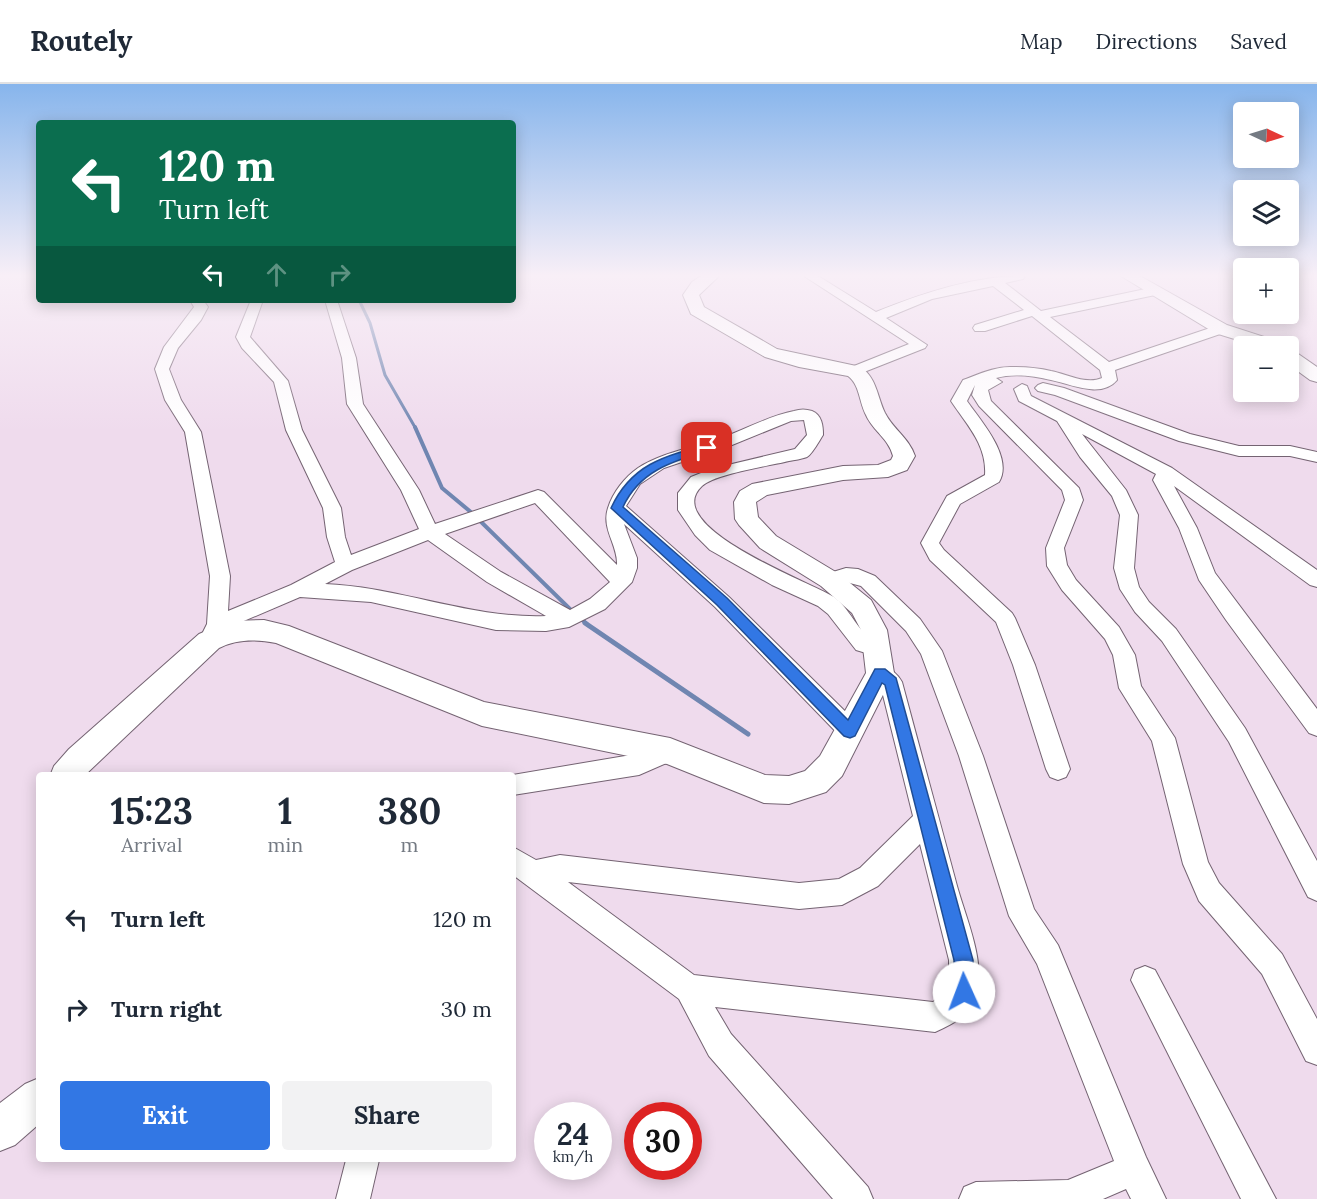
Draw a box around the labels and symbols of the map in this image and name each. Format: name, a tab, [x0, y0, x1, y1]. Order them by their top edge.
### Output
north arrow	[1233, 102, 1299, 168]
pin	[681, 422, 732, 473]
position arrow	[932, 960, 996, 1024]
speed limit sign: 30	[624, 1102, 702, 1180]

